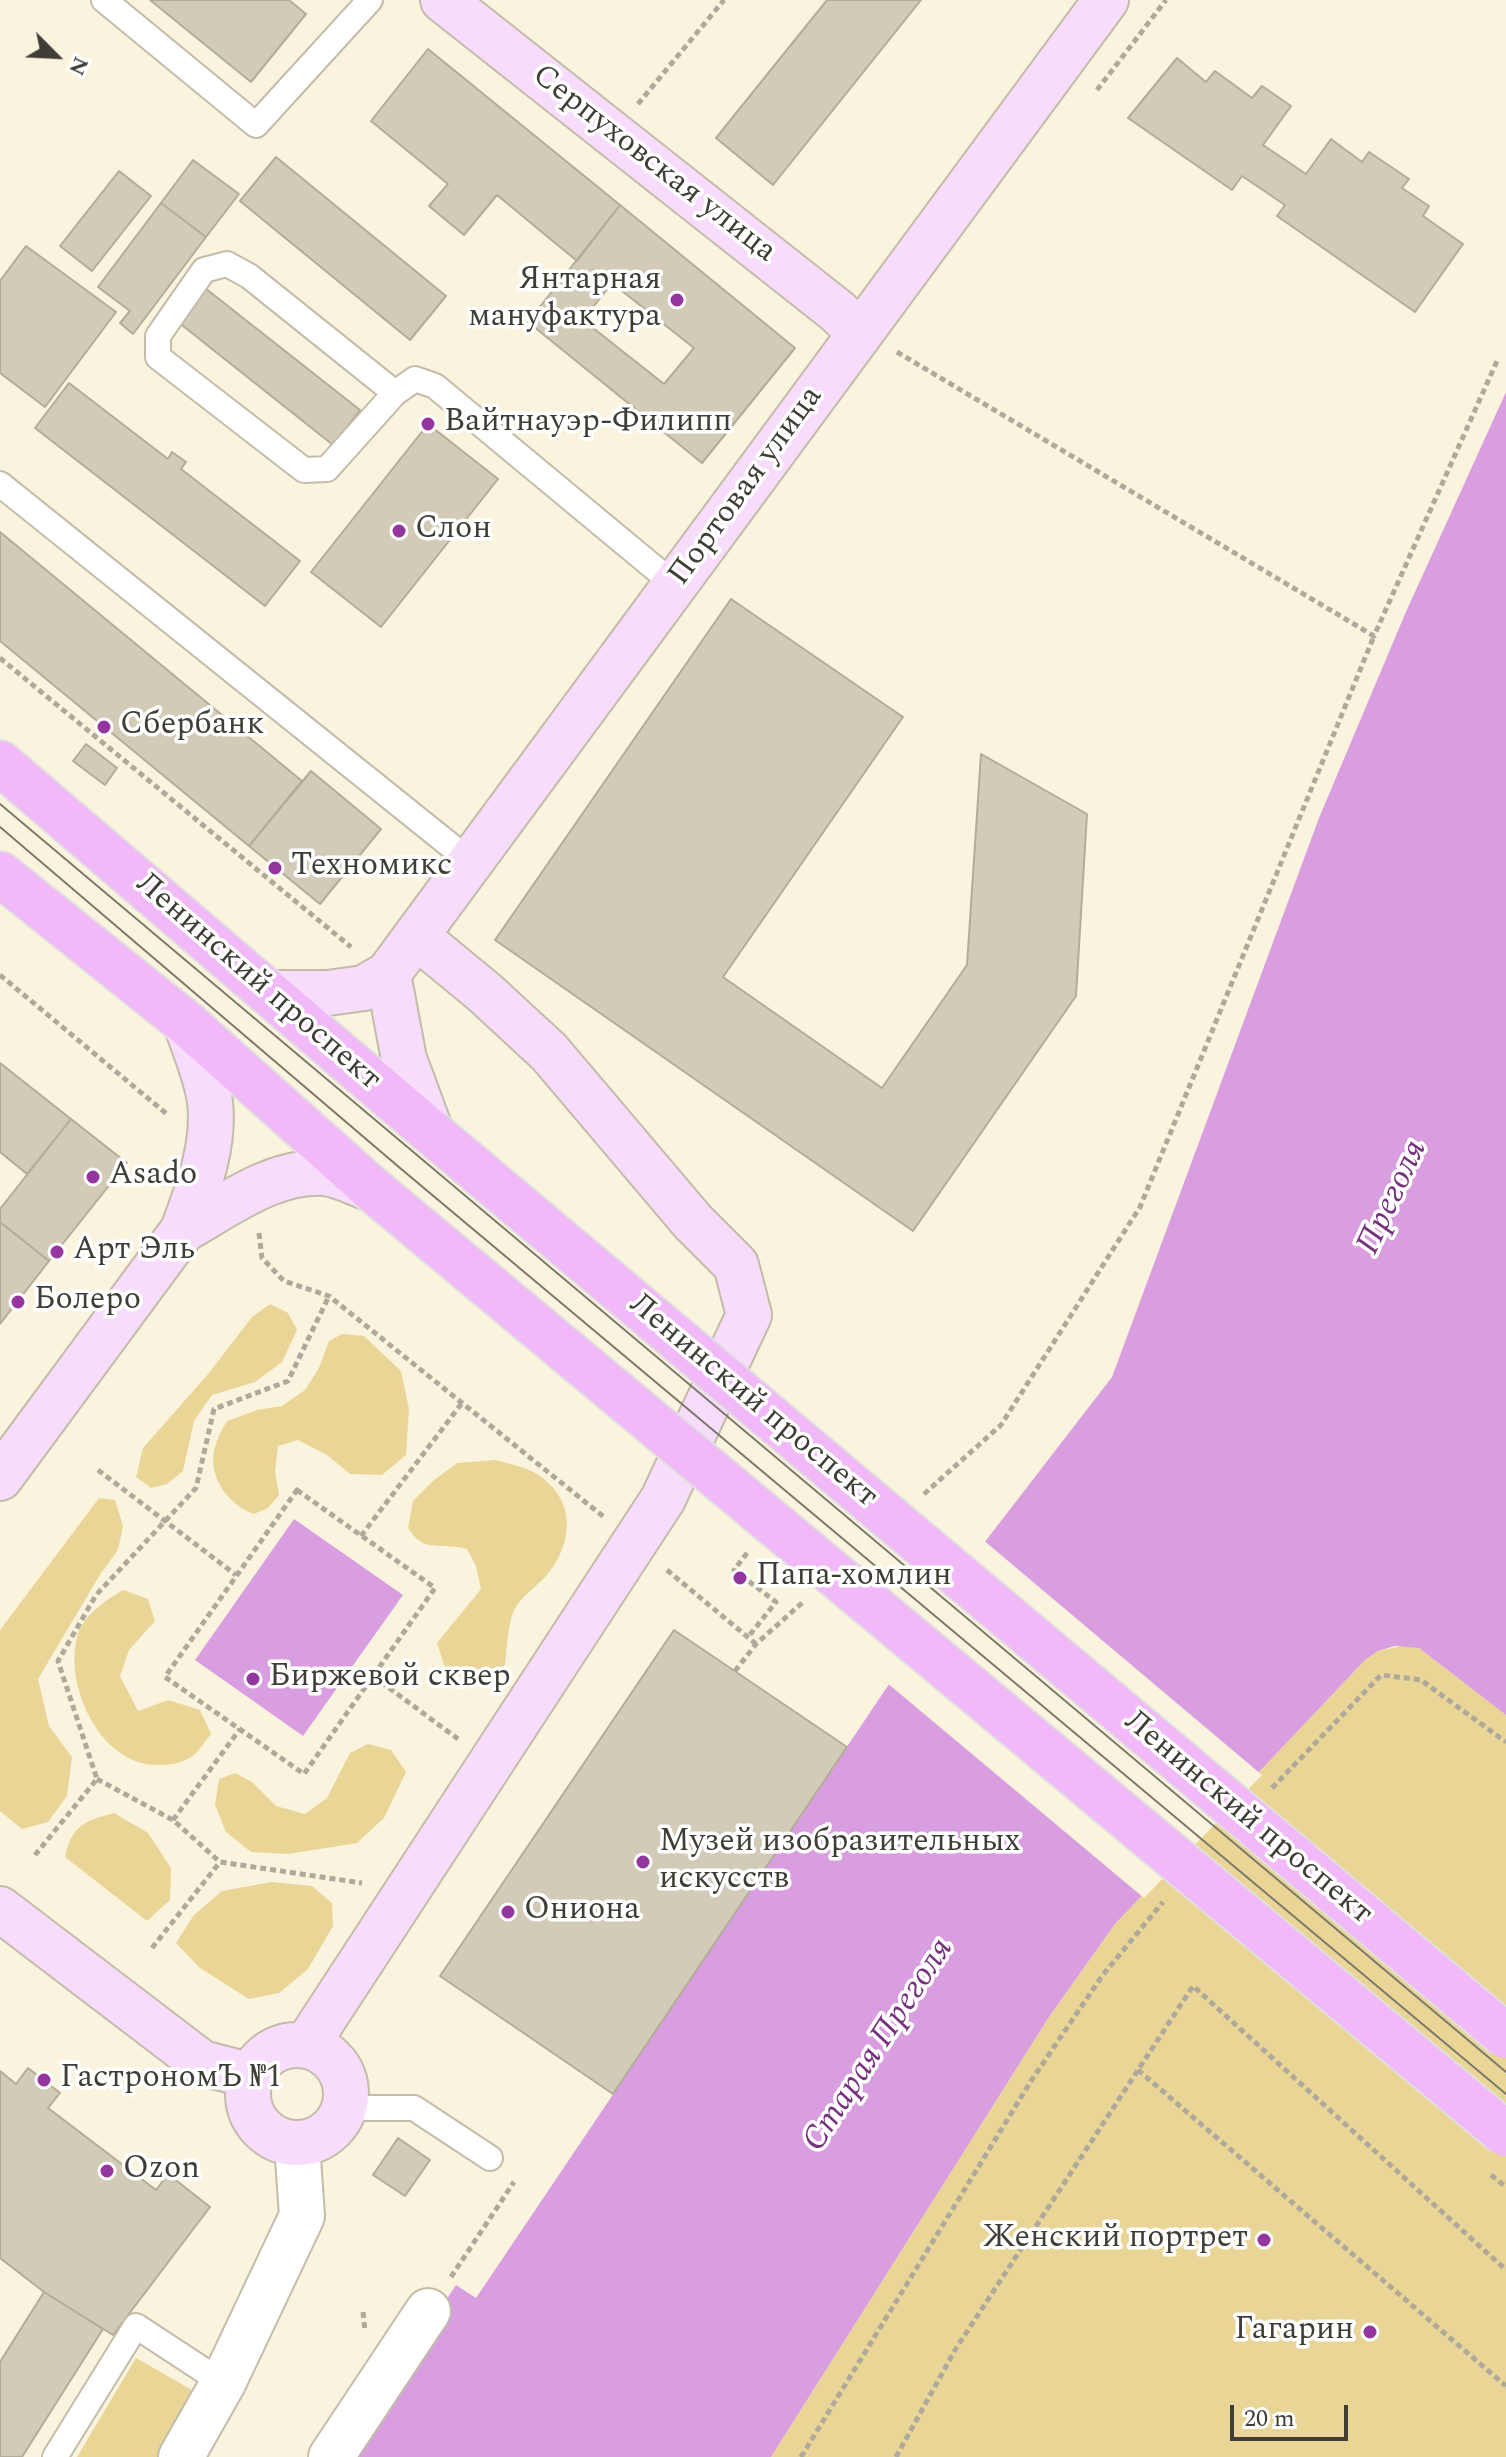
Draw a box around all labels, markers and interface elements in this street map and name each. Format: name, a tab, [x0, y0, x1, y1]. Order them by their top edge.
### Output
north arrow	[16, 16, 96, 96]
text: N	[60, 51, 97, 81]
street label: Серпуховская улица	[523, 58, 783, 272]
place label: Янтарная мануфактура	[468, 263, 661, 338]
marker: Янтарная мануфактура	[668, 291, 686, 309]
street label: Портовая улица	[662, 380, 832, 594]
place label: Вайтнауэр-Филипп	[444, 405, 732, 443]
marker: Вайтнауэр-Филипп	[419, 415, 437, 433]
place label: Слон	[415, 512, 491, 550]
marker: Слон	[390, 522, 408, 540]
place label: Сбербанк	[120, 708, 264, 746]
marker: Сбербанк	[95, 718, 113, 736]
place label: Техномикс	[291, 849, 452, 887]
marker: Техномикс	[266, 859, 284, 877]
street label: Ленинский проспект	[126, 866, 388, 1100]
water label: Преголя	[1350, 1135, 1438, 1261]
place label: Asado	[109, 1158, 197, 1196]
marker: Asado	[84, 1168, 102, 1186]
place label: Арт Эль	[73, 1233, 195, 1271]
marker: Арт Эль	[48, 1243, 66, 1261]
place label: Болеро	[34, 1283, 141, 1321]
street label: Ленинский проспект	[620, 1287, 884, 1517]
marker: Болеро	[9, 1293, 27, 1311]
place label: Папа-хомлин	[756, 1559, 952, 1597]
marker: Папа-хомлин	[731, 1569, 749, 1587]
place label: Биржевой сквер	[269, 1660, 511, 1698]
marker: Биржевой сквер	[244, 1670, 262, 1688]
street label: Ленинский проспект	[1115, 1704, 1379, 1934]
place label: Музей изобразительных искусств	[659, 1825, 1020, 1900]
marker: Музей изобразительных искусств	[634, 1853, 652, 1871]
place label: Ониона	[524, 1893, 640, 1931]
marker: Ониона	[499, 1903, 517, 1921]
water label: Старая Преголя	[796, 1932, 964, 2160]
place label: ГастрономЪ №1	[60, 2061, 282, 2099]
marker: ГастрономЪ №1	[35, 2071, 53, 2089]
place label: Ozon	[123, 2152, 200, 2190]
marker: Ozon	[98, 2162, 116, 2180]
place label: Женский портрет	[983, 2221, 1248, 2259]
marker: Женский портрет	[1255, 2231, 1273, 2249]
place label: Гагарин	[1234, 2313, 1354, 2351]
marker: Гагарин	[1361, 2323, 1379, 2341]
scale bar	[1234, 2389, 1352, 2439]
text: 20 m	[1244, 2401, 1295, 2437]

